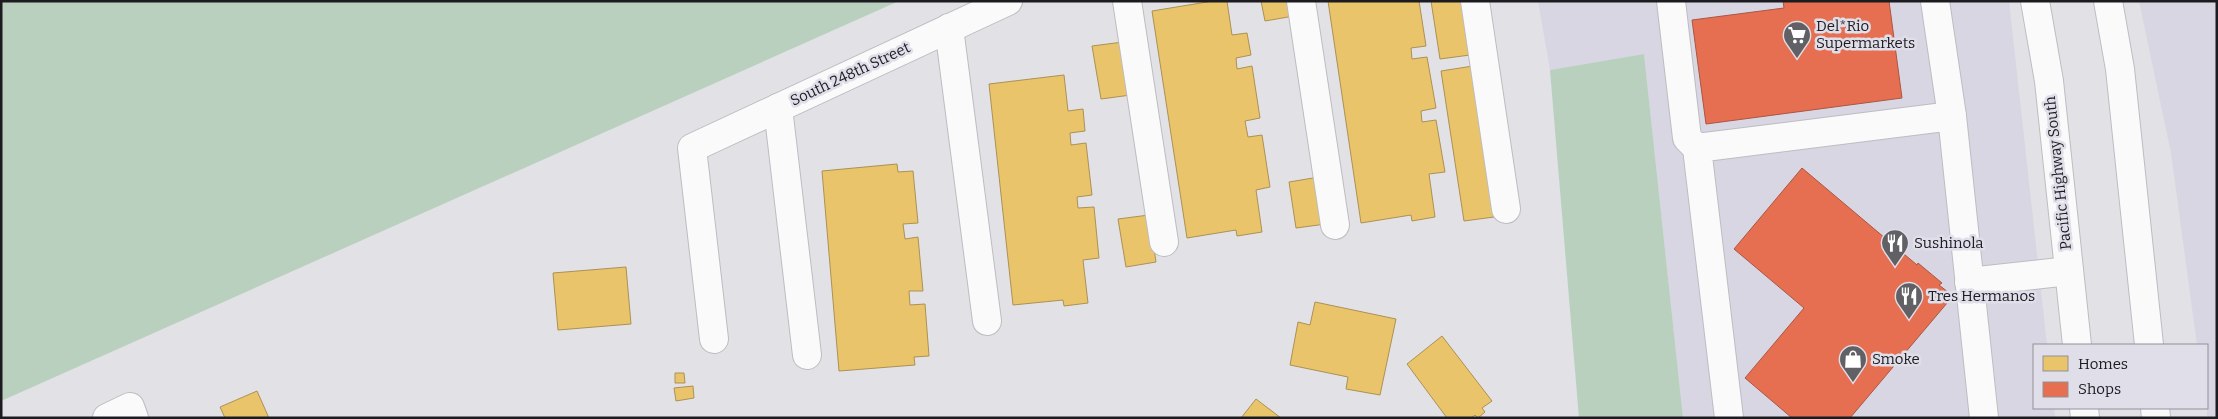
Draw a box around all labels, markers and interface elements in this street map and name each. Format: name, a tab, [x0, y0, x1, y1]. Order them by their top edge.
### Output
place label: Del*Rio Supermarkets	[1816, 17, 1915, 52]
supermarket icon: Del*Rio Supermarkets	[1782, 20, 1812, 59]
street label: South 248th Street	[787, 38, 913, 110]
street label: Pacific Highway South	[2041, 95, 2075, 251]
restaurant icon: Sushinola	[1880, 228, 1910, 267]
place label: Sushinola	[1914, 234, 1983, 252]
restaurant icon: Tres Hermanos	[1894, 281, 1924, 320]
place label: Tres Hermanos	[1928, 287, 2035, 305]
shop icon: Smoke	[1838, 344, 1868, 383]
legend	[2033, 344, 2208, 409]
place label: Smoke	[1872, 350, 1920, 368]
text: Homes	[2078, 355, 2128, 373]
text: Shops	[2078, 380, 2121, 398]

